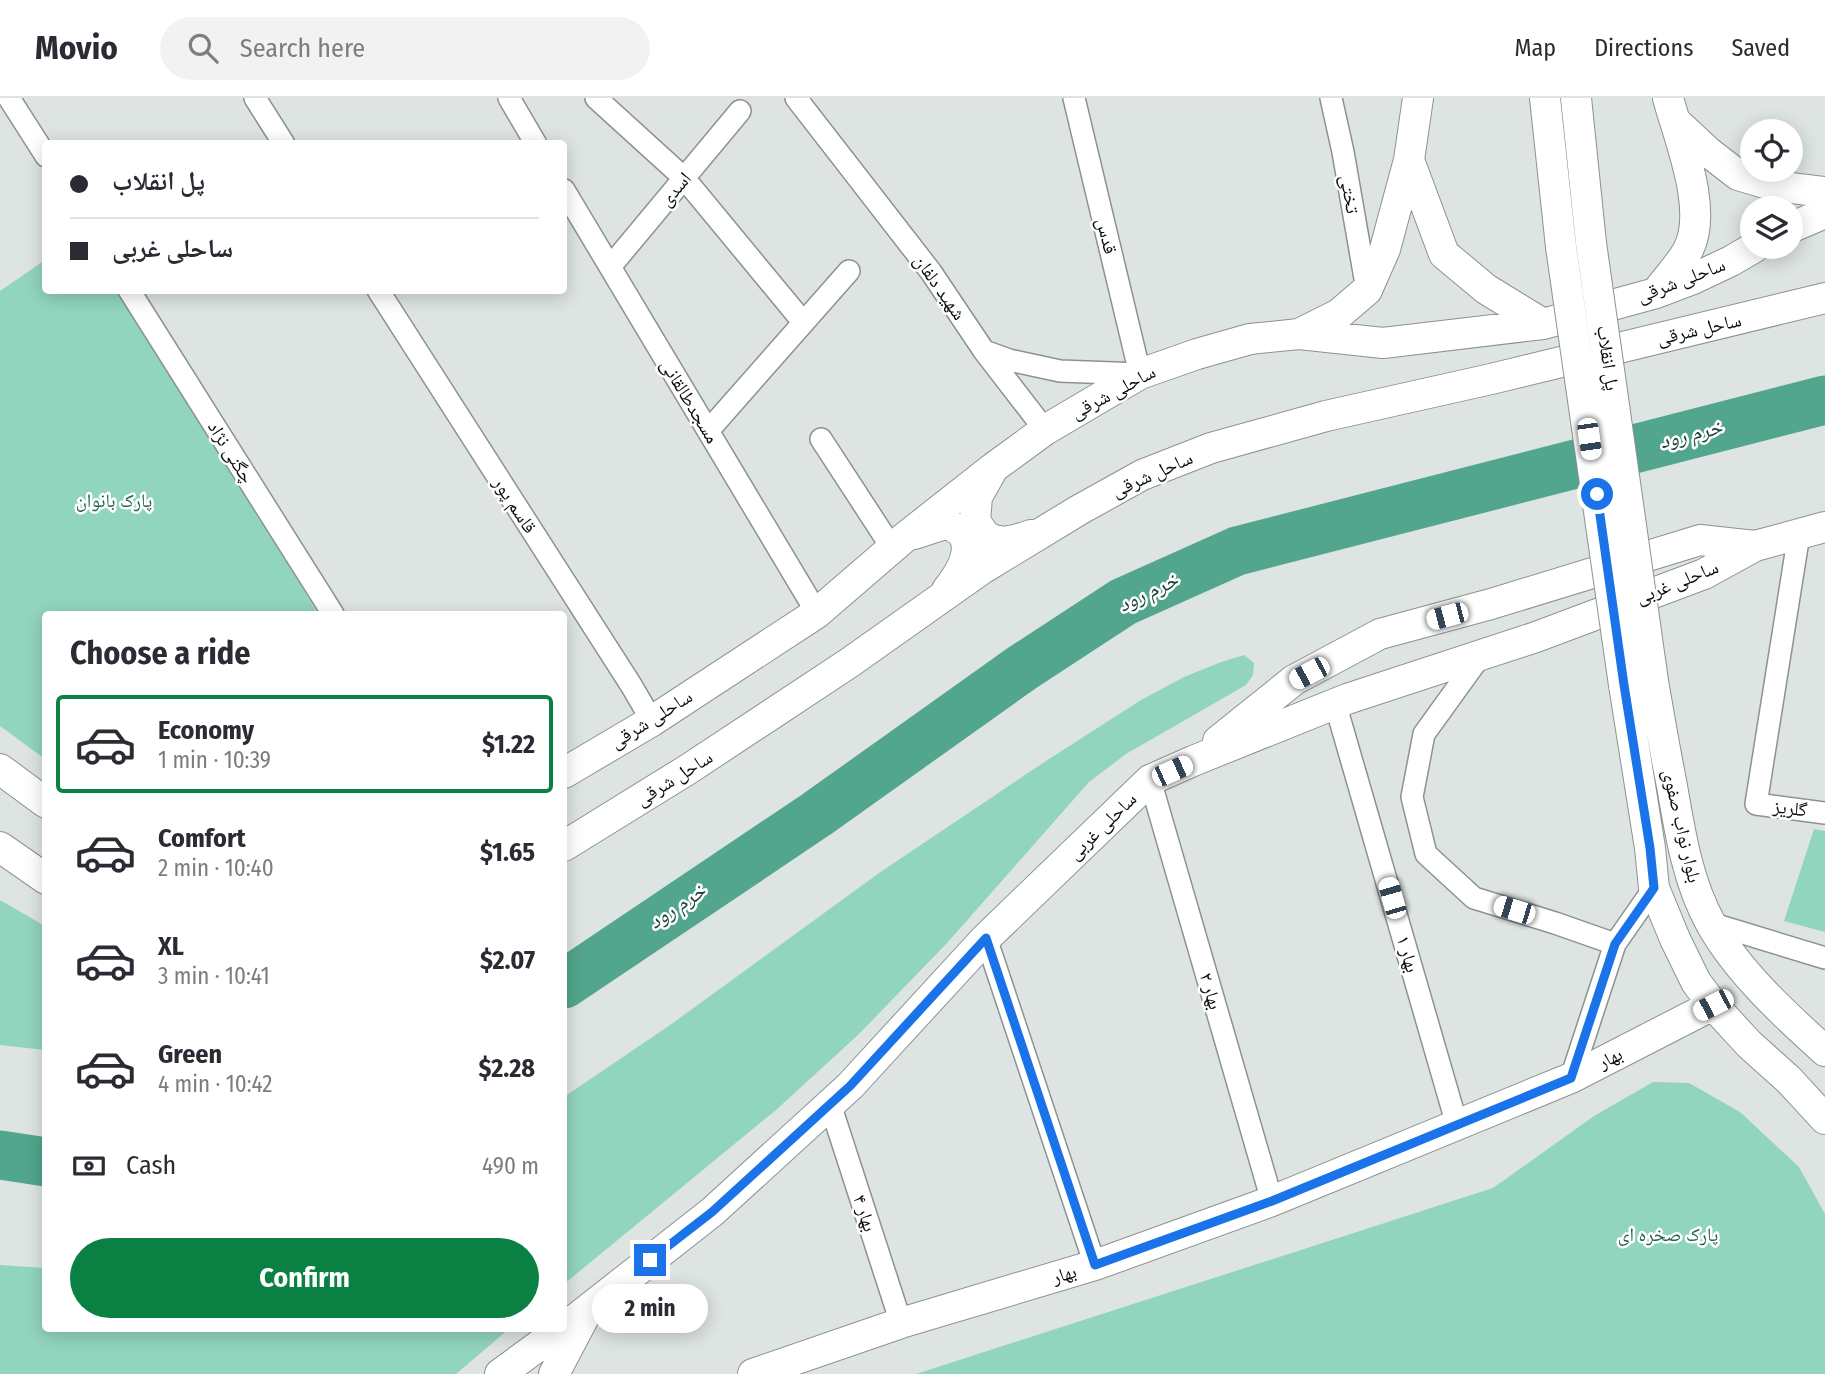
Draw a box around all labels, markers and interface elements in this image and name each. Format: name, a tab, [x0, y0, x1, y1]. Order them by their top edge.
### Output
search box	[160, 17, 650, 80]
text: Movio	[35, 28, 118, 68]
icon: search	[184, 29, 222, 67]
text: Search here	[240, 33, 365, 64]
text: Map	[1515, 34, 1556, 62]
text: Directions	[1594, 34, 1693, 62]
text: Saved	[1731, 34, 1790, 62]
map controls	[1740, 119, 1803, 259]
button: locate	[1740, 119, 1803, 182]
text: پل انقلاب	[112, 166, 205, 197]
street label: اسدی	[654, 167, 696, 211]
street label: تختی	[1335, 173, 1365, 216]
button: layers	[1740, 196, 1803, 259]
street label: قدس	[1092, 216, 1122, 256]
text: ساحلی غربی	[112, 233, 233, 264]
street label: شهید دلفان	[909, 250, 971, 324]
street label: ساحلی شرقی	[1634, 253, 1728, 307]
street label: ساحل شرقی	[1654, 308, 1744, 350]
street label: پل انقلاب	[1592, 324, 1624, 392]
street label: مسجدطالقانی	[656, 354, 724, 448]
street label: ساحلی شرقی	[1067, 360, 1159, 424]
water label: خرم رود	[1657, 414, 1726, 455]
street label: چگنی نژاد	[203, 417, 259, 487]
car	[1576, 417, 1603, 461]
street label: ساحل شرقی	[1108, 446, 1196, 502]
street label: قاسم پور	[487, 472, 542, 538]
route start	[1581, 478, 1613, 510]
park label: پارک بانوان	[76, 489, 152, 512]
street label: ساحلی غربی	[1632, 555, 1722, 609]
water label: خرم رود	[1114, 566, 1183, 619]
car	[1424, 600, 1471, 632]
text: Choose a ride	[70, 634, 251, 672]
car	[1286, 654, 1333, 692]
street label: ساحلی شرقی	[606, 685, 696, 753]
icon: car	[74, 713, 137, 776]
text: Economy	[158, 715, 254, 746]
text: $1.22	[482, 729, 535, 760]
street label: ساحل شرقی	[631, 745, 717, 811]
text: 1 min · 10:39	[158, 746, 271, 774]
car	[1149, 753, 1196, 789]
street label: بلوار نواب صفوی	[1658, 767, 1706, 885]
street label: ساحلی غربی	[1063, 787, 1141, 865]
street label: گلریز	[1771, 794, 1809, 822]
icon: car	[74, 821, 137, 884]
text: Comfort	[158, 823, 246, 854]
text: $1.65	[480, 837, 535, 868]
text: 2 min · 10:40	[158, 854, 274, 882]
car	[1377, 875, 1408, 921]
water label: خرم رود	[643, 877, 712, 935]
car	[1491, 894, 1538, 926]
icon: car	[74, 929, 137, 992]
text: XL	[158, 931, 184, 962]
street label: بهار ۱	[1392, 933, 1424, 975]
text: $2.07	[480, 945, 535, 976]
text: 3 min · 10:41	[158, 962, 270, 990]
street label: بهار ۲	[1195, 970, 1227, 1012]
car	[1690, 986, 1737, 1024]
icon: car	[74, 1037, 137, 1100]
text: Green	[158, 1039, 222, 1070]
street label: بهار	[1593, 1042, 1626, 1074]
text: $2.28	[479, 1053, 535, 1084]
text: 4 min · 10:42	[158, 1070, 273, 1098]
icon: cash	[70, 1147, 108, 1185]
text: Cash	[126, 1150, 176, 1181]
text: 490 m	[482, 1152, 539, 1180]
street label: بهار ۴	[848, 1192, 882, 1234]
park label: پارک صخره ای	[1618, 1223, 1718, 1246]
button: Confirm	[70, 1238, 539, 1318]
route end	[634, 1244, 666, 1276]
street label: بهار	[1048, 1259, 1079, 1289]
callout: 2 min	[592, 1284, 708, 1334]
text: 2 min	[625, 1294, 676, 1322]

